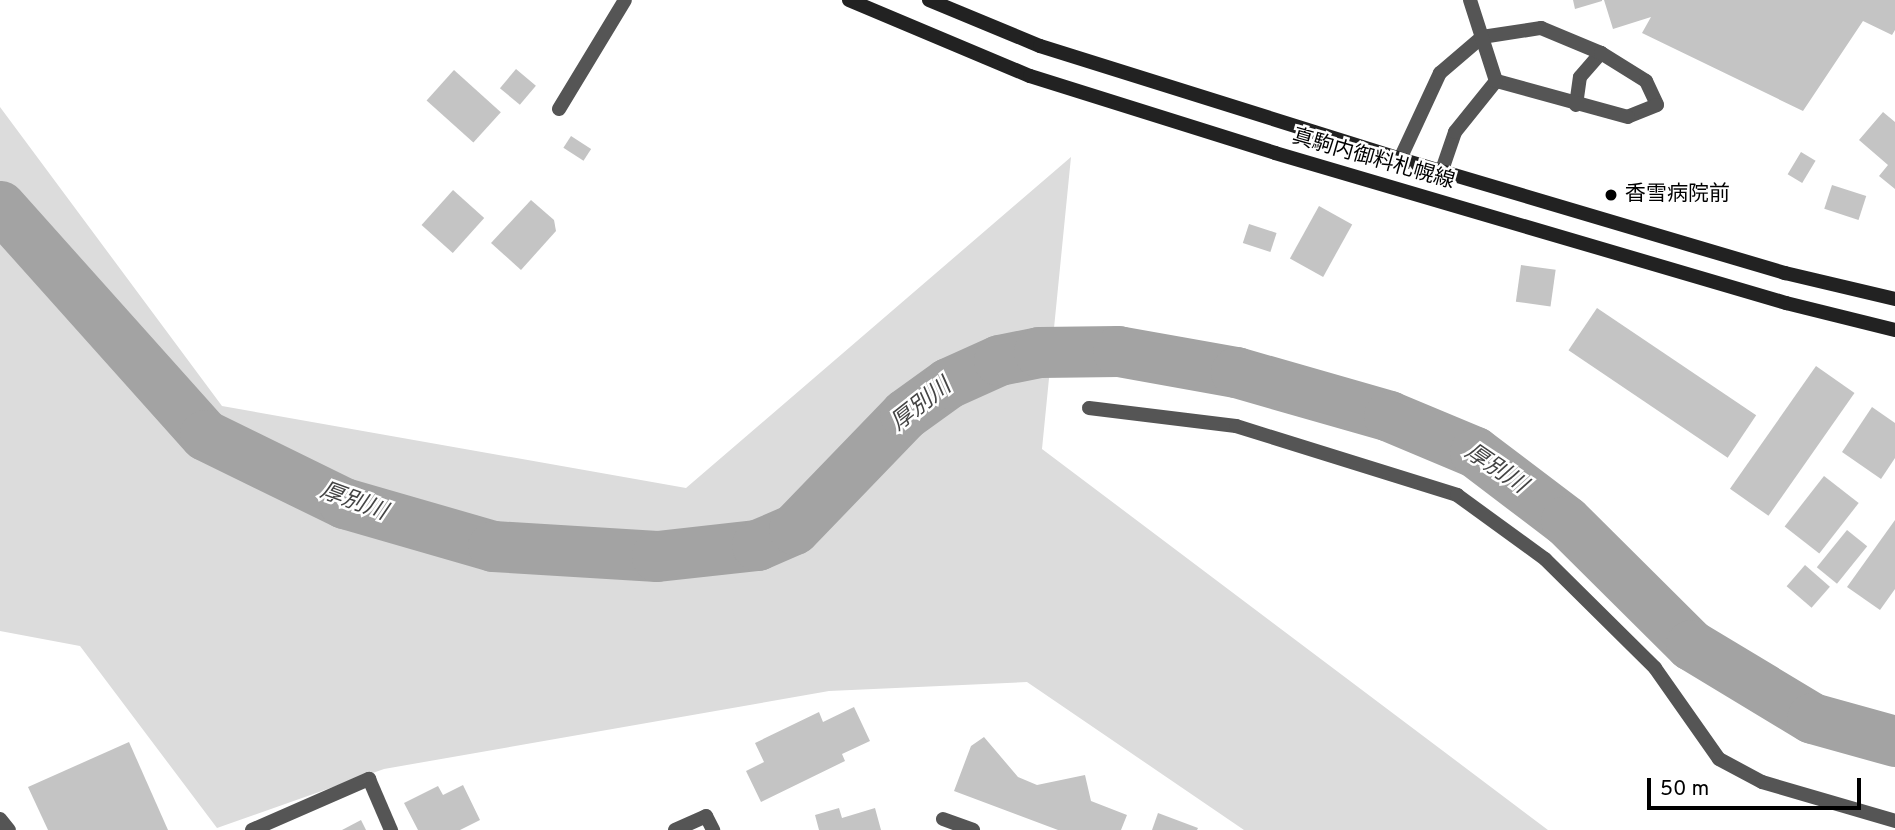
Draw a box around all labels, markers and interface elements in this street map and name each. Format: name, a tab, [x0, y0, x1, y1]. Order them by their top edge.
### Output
street label: 真駒内御料札幌線	[1289, 125, 1457, 195]
place label: 香雪病院前	[1625, 182, 1730, 208]
marker: 香雪病院前	[1603, 187, 1619, 203]
water label: 厚別川	[886, 374, 958, 438]
water label: 厚別川	[1459, 439, 1531, 501]
water label: 厚別川	[316, 478, 390, 528]
scale bar	[1650, 764, 1864, 808]
text: 50 m	[1660, 776, 1709, 803]

